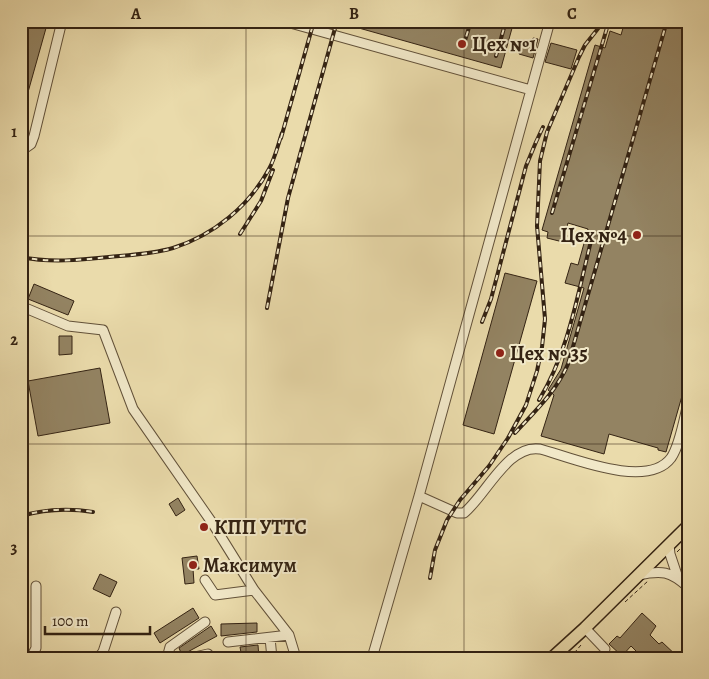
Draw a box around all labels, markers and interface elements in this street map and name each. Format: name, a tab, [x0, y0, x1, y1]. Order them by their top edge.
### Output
text: A	[130, 3, 142, 25]
text: B	[349, 3, 359, 25]
text: C	[567, 3, 577, 25]
place label: Цех №1	[472, 31, 536, 58]
marker: Цех №1	[456, 38, 468, 50]
text: 1	[11, 121, 17, 143]
place label: Цех №4	[560, 222, 628, 249]
marker: Цех №4	[631, 229, 643, 241]
text: 2	[10, 329, 18, 351]
place label: Цех № 35	[510, 340, 588, 367]
marker: Цех № 35	[494, 347, 506, 359]
place label: КПП УТТС	[214, 514, 307, 541]
marker: КПП УТТС	[198, 521, 210, 533]
text: 3	[11, 537, 18, 559]
place label: Максимум	[203, 552, 297, 579]
marker: Максимум	[187, 559, 199, 571]
scale bar	[45, 604, 150, 636]
text: 100 m	[52, 611, 89, 631]

